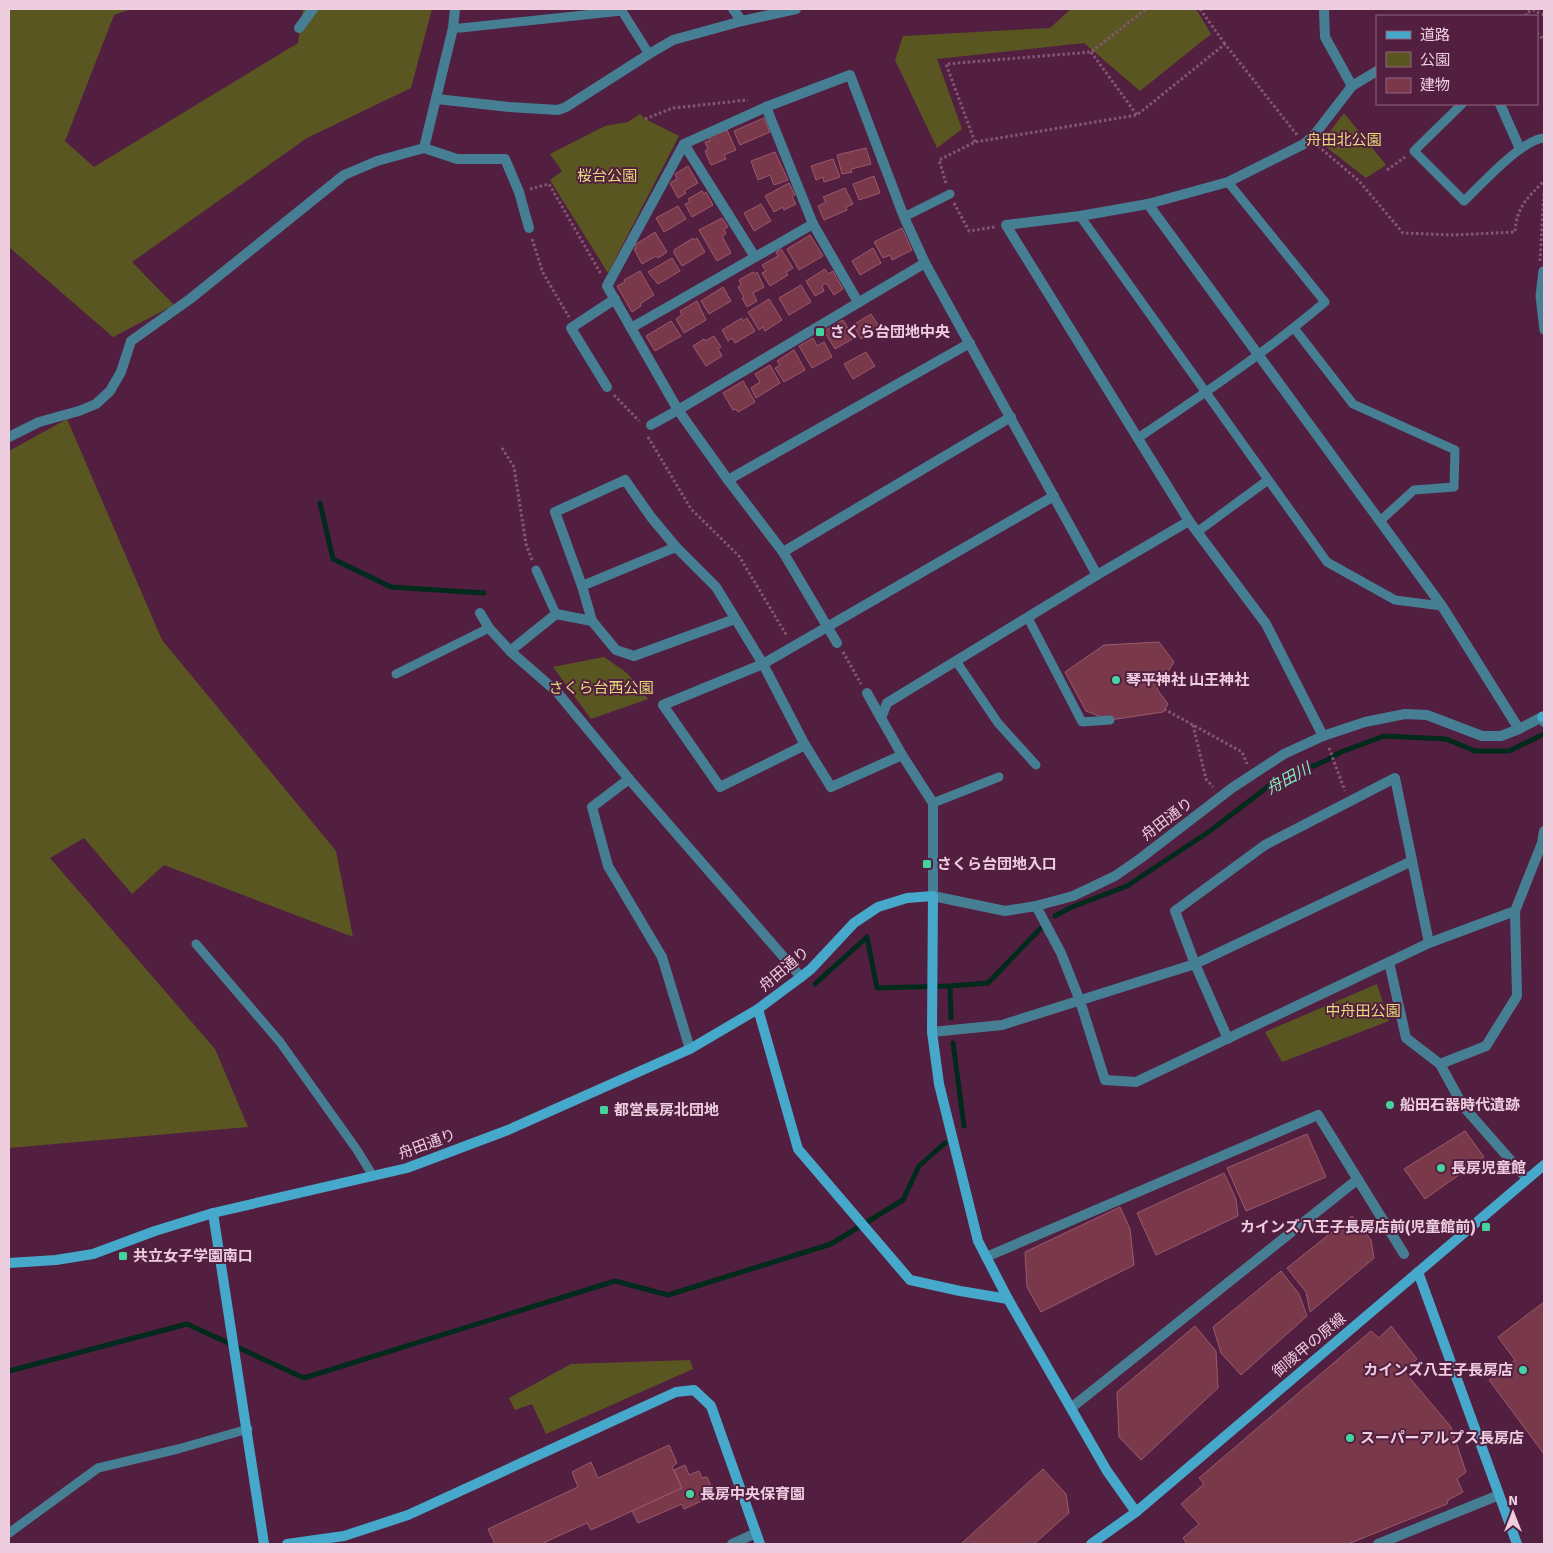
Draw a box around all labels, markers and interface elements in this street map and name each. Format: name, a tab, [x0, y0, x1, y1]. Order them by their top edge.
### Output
legend	[1376, 15, 1538, 105]
text: 道路	[1420, 26, 1450, 44]
text: 公園	[1420, 51, 1450, 69]
text: 建物	[1420, 76, 1450, 94]
park label: 舟田北公園	[1306, 131, 1382, 149]
park label: 桜台公園	[577, 167, 637, 185]
place label: さくら台団地中央	[830, 323, 950, 341]
marker: さくら台団地中央	[814, 326, 826, 338]
place label: 琴平神社 山王神社	[1126, 671, 1249, 689]
marker: 琴平神社 山王神社	[1110, 674, 1122, 686]
park label: さくら台西公園	[548, 679, 654, 697]
water label: 舟田川	[1263, 758, 1316, 799]
street label: 舟田通り	[1138, 794, 1196, 844]
place label: さくら台団地入口	[937, 855, 1057, 873]
marker: さくら台団地入口	[921, 858, 933, 870]
street label: 舟田通り	[755, 943, 813, 995]
park label: 中舟田公園	[1325, 1002, 1401, 1020]
place label: 船田石器時代遺跡	[1400, 1096, 1520, 1114]
marker: 船田石器時代遺跡	[1384, 1099, 1396, 1111]
place label: 都営長房北団地	[614, 1101, 719, 1119]
marker: 都営長房北団地	[598, 1104, 610, 1116]
street label: 舟田通り	[396, 1125, 458, 1163]
place label: 長房児童館	[1451, 1159, 1526, 1177]
marker: 長房児童館	[1435, 1162, 1447, 1174]
place label: カインズ八王子長房店前(児童館前)	[1240, 1218, 1476, 1236]
marker: カインズ八王子長房店前(児童館前)	[1480, 1221, 1492, 1233]
place label: 共立女子学園南口	[133, 1247, 253, 1265]
marker: 共立女子学園南口	[117, 1250, 129, 1262]
street label: 御陵甲の原線	[1269, 1309, 1349, 1381]
place label: カインズ八王子長房店	[1363, 1361, 1513, 1379]
marker: カインズ八王子長房店	[1517, 1364, 1529, 1376]
place label: スーパーアルプス長房店	[1360, 1429, 1524, 1447]
marker: スーパーアルプス長房店	[1344, 1432, 1356, 1444]
place label: 長房中央保育園	[700, 1485, 805, 1503]
marker: 長房中央保育園	[684, 1488, 696, 1500]
north arrow	[1488, 1488, 1538, 1538]
text: N	[1508, 1492, 1518, 1509]

